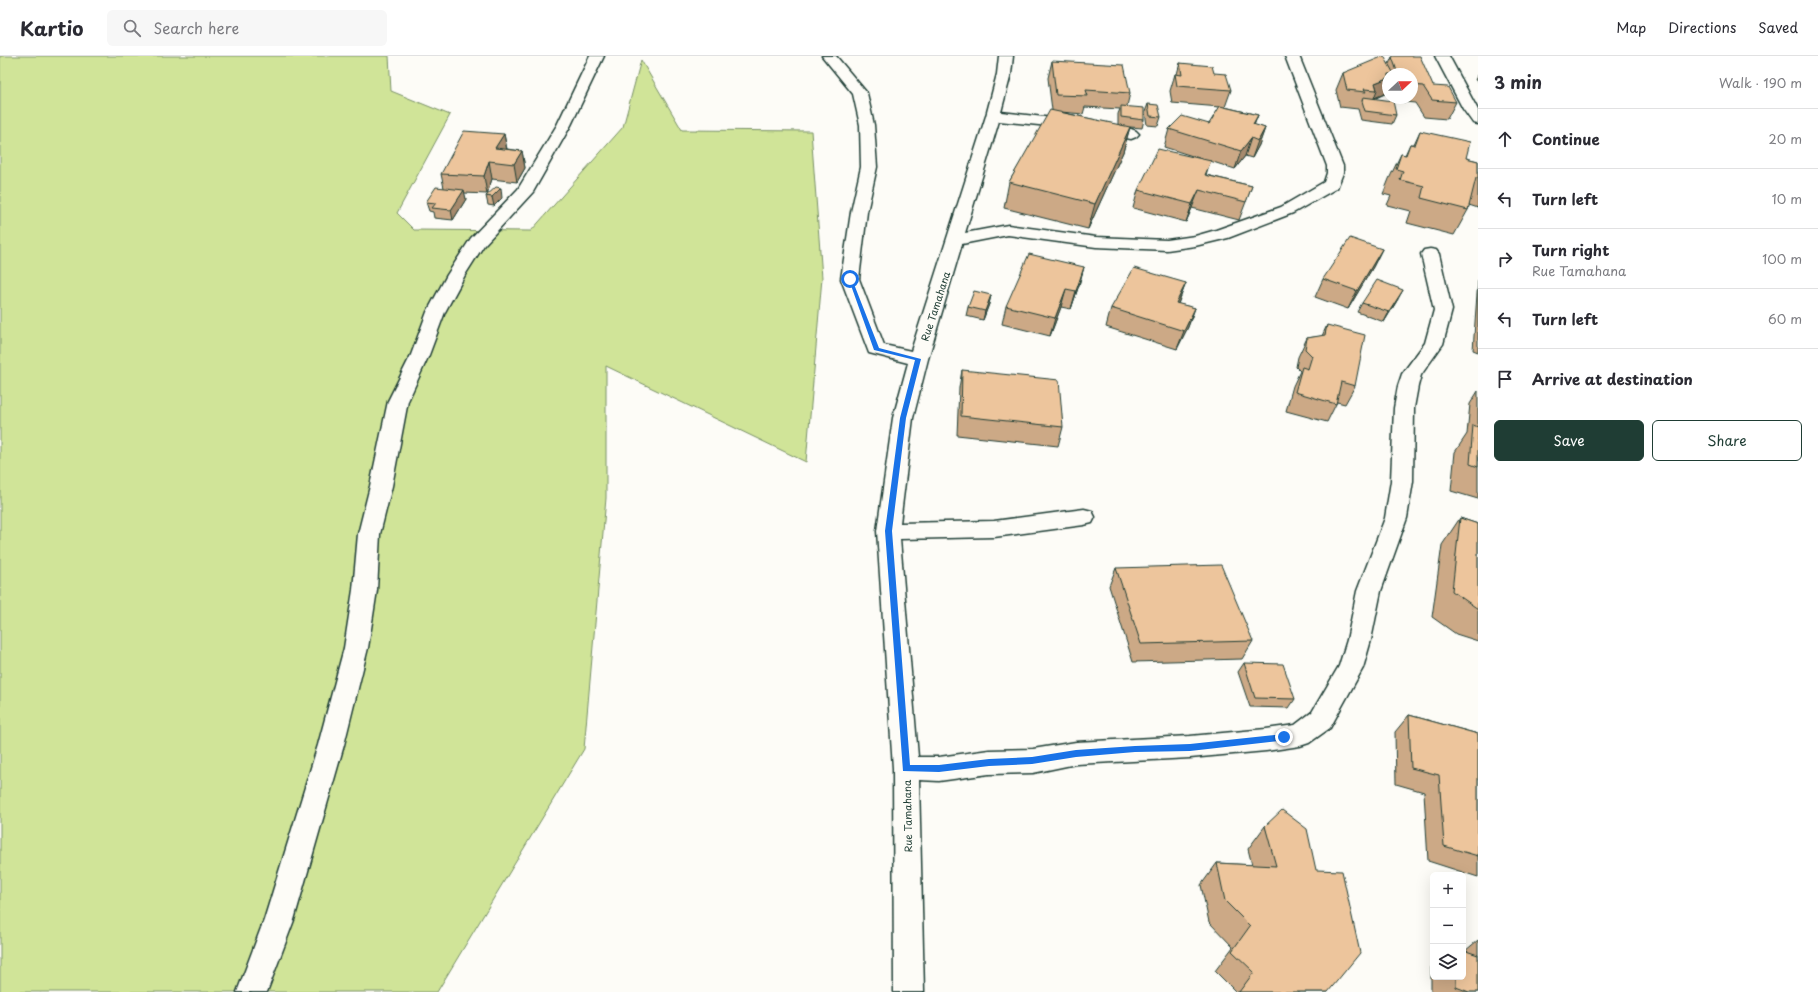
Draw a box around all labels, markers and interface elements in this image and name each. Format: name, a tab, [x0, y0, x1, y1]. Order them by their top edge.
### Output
search box	[107, 10, 387, 46]
text: Kartio	[20, 14, 83, 42]
text: Search here	[153, 16, 239, 39]
icon: search	[121, 17, 143, 39]
text: Map	[1616, 17, 1646, 38]
text: Directions	[1668, 17, 1736, 38]
text: Saved	[1758, 17, 1798, 38]
north arrow	[1382, 68, 1418, 104]
text: 3 min	[1494, 69, 1542, 95]
text: Walk · 190 m	[1719, 73, 1802, 92]
text: Continue	[1532, 127, 1600, 150]
icon: ahead	[1494, 128, 1516, 150]
text: 20 m	[1768, 129, 1802, 148]
text: Turn left	[1532, 187, 1598, 210]
icon: left	[1494, 188, 1516, 210]
text: 10 m	[1772, 189, 1802, 208]
text: Turn right	[1532, 238, 1609, 261]
icon: right	[1494, 248, 1516, 270]
text: 100 m	[1762, 249, 1802, 268]
text: Rue Tamahana	[1532, 261, 1626, 280]
street label: Rue Tamahana	[917, 269, 954, 343]
route start	[841, 270, 859, 288]
text: Turn left	[1532, 307, 1598, 330]
icon: left	[1494, 308, 1516, 330]
text: 60 m	[1768, 309, 1802, 328]
text: Arrive at destination	[1532, 367, 1693, 390]
icon: arrive	[1494, 368, 1516, 390]
button: Save	[1494, 420, 1644, 461]
button: Share	[1652, 420, 1802, 461]
route end	[1275, 728, 1293, 746]
street label: Rue Tamahana	[899, 779, 915, 852]
map controls	[1430, 872, 1466, 980]
button: +	[1430, 872, 1466, 908]
button: −	[1430, 908, 1466, 944]
button: layers	[1430, 944, 1466, 980]

